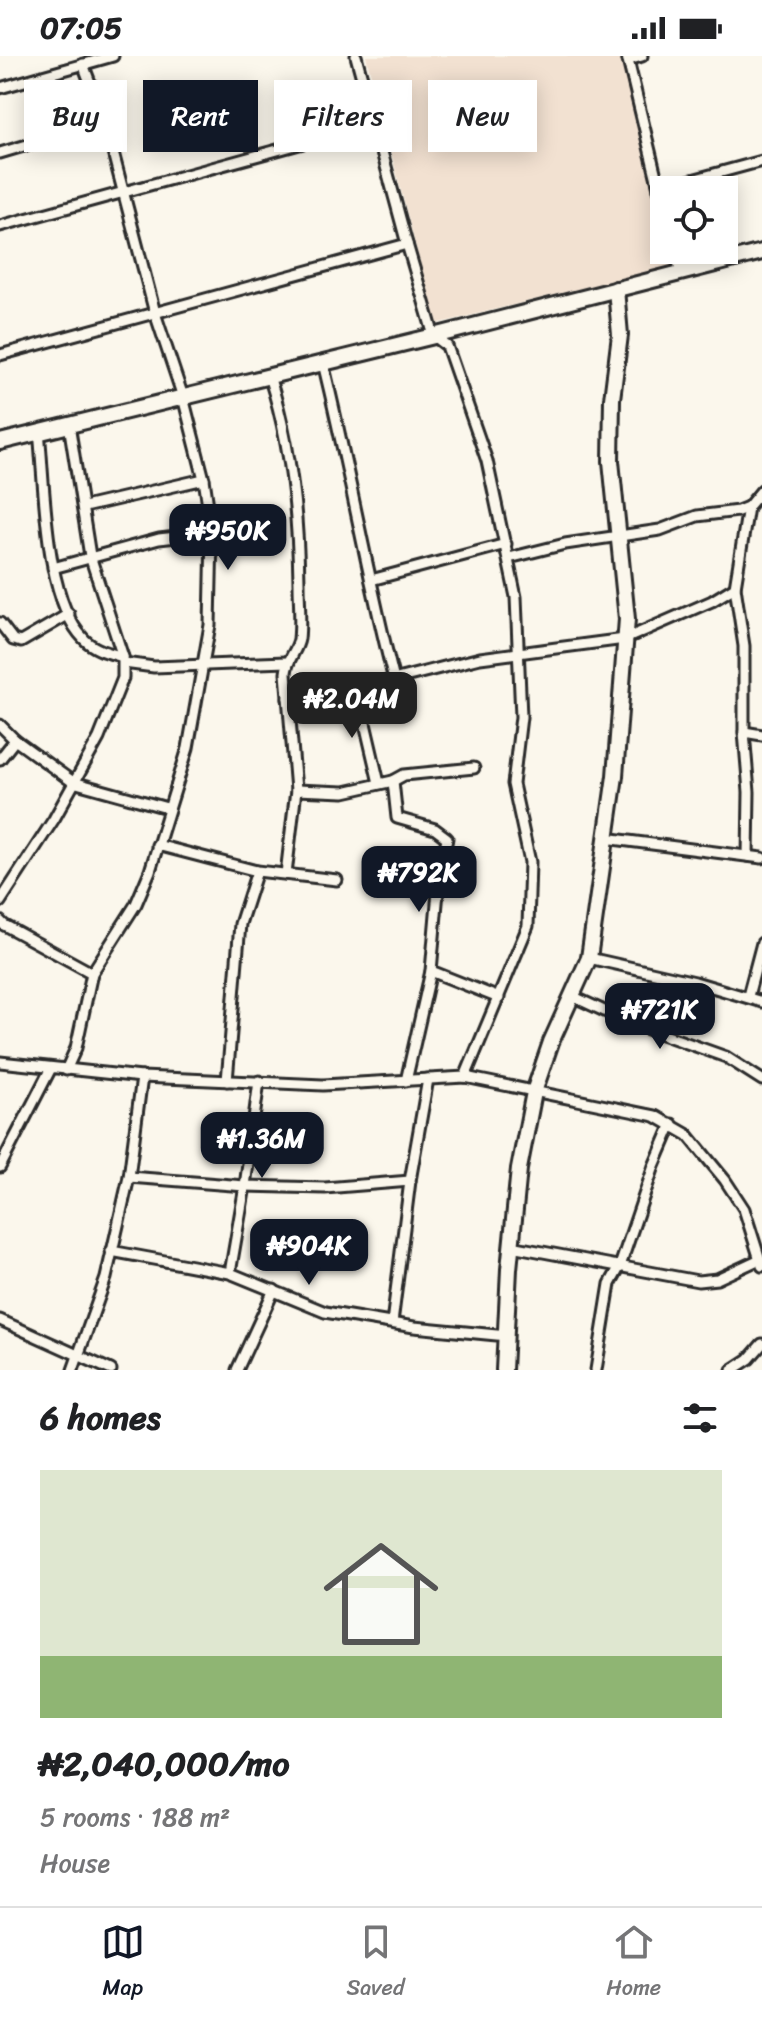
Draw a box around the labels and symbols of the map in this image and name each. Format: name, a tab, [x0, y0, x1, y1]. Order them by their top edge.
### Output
pin: ₦950K	[172, 504, 284, 572]
pin: ₦2.04M	[287, 672, 417, 740]
pin: ₦792K	[363, 846, 475, 914]
pin: ₦721K	[604, 983, 716, 1051]
pin: ₦1.36M	[197, 1112, 327, 1180]
pin: ₦904K	[253, 1219, 365, 1287]

